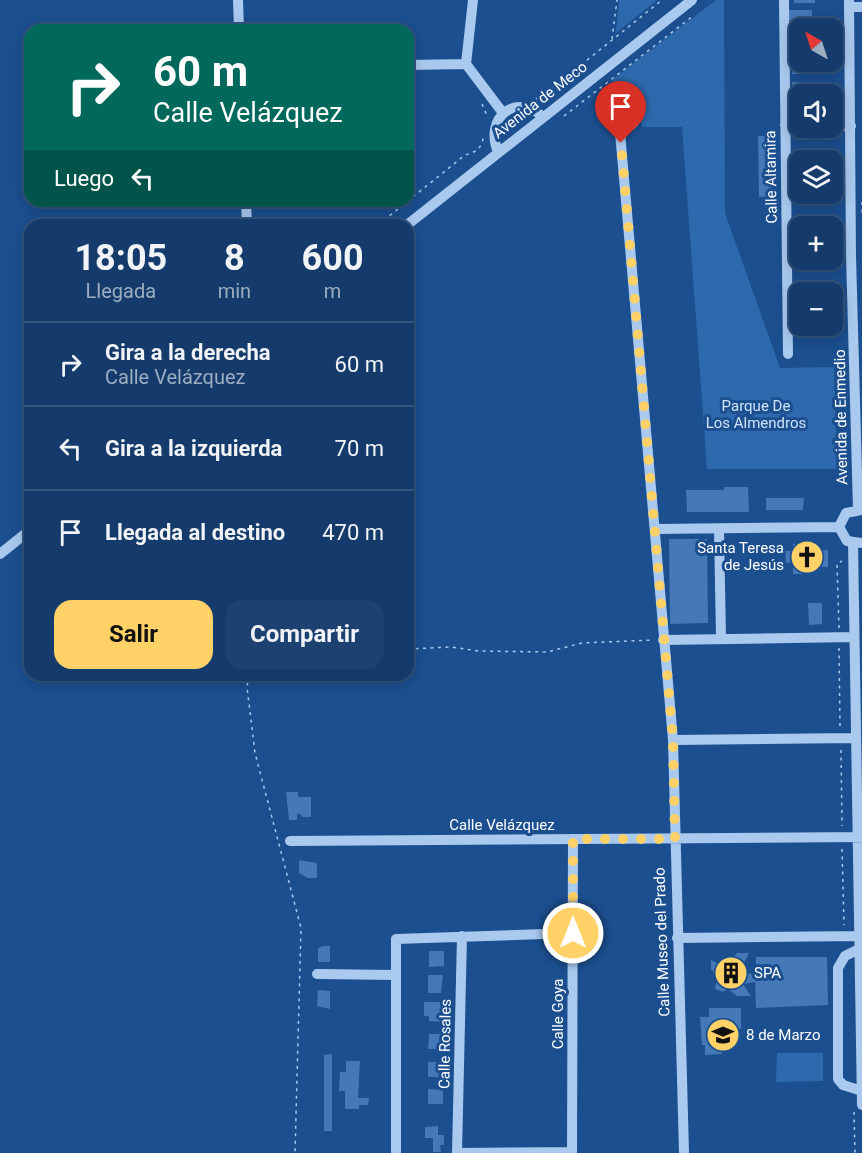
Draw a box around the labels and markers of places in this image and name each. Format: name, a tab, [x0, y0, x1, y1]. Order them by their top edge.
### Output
pin	[595, 81, 646, 143]
place label: Santa Teresa de Jesús	[697, 539, 784, 574]
church icon: Santa Teresa de Jesús	[789, 539, 825, 575]
building icon: SPA	[713, 955, 749, 991]
place label: SPA	[754, 964, 781, 982]
school or university icon: 8 de Marzo	[705, 1017, 741, 1053]
place label: 8 de Marzo	[746, 1026, 821, 1044]

